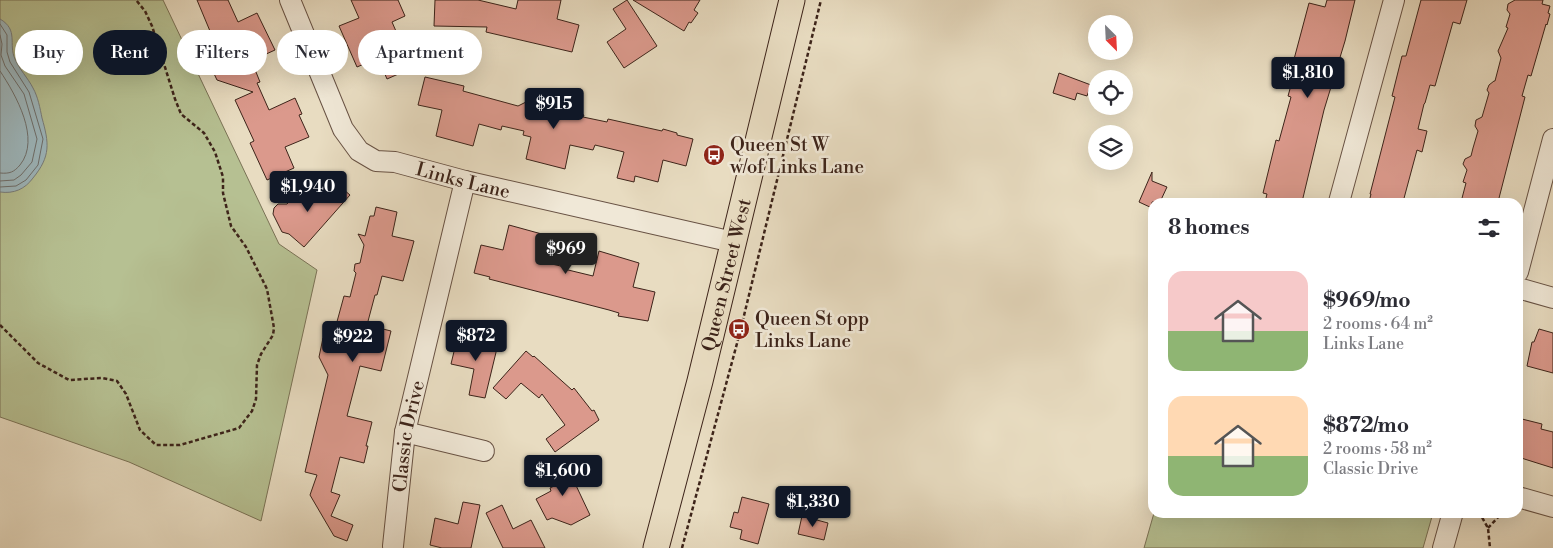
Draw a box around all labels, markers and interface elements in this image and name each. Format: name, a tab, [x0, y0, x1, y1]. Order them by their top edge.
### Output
north arrow	[1088, 15, 1132, 60]
map controls	[1088, 15, 1133, 170]
chip: Buy	[15, 30, 83, 75]
chip: Rent	[93, 30, 167, 75]
chip: Filters	[177, 30, 267, 75]
chip: New	[277, 30, 348, 75]
chip: Apartment	[358, 30, 482, 75]
pin: $1,810	[1267, 56, 1349, 99]
text: $1,810	[1282, 63, 1334, 83]
button: locate	[1088, 70, 1133, 115]
pin: $915	[524, 88, 584, 130]
text: $915	[536, 94, 572, 114]
button: layers	[1088, 125, 1133, 170]
place label: Queen St W w/of Links Lane	[729, 133, 864, 179]
bus stop icon: Queen St W w/of Links Lane	[702, 143, 726, 167]
street label: Links Lane	[413, 157, 512, 204]
pin: $1,940	[267, 170, 349, 213]
text: $1,940	[281, 177, 335, 197]
street label: Queen Street West	[697, 196, 757, 354]
icon: filters	[1475, 214, 1503, 242]
text: 8 homes	[1168, 215, 1250, 241]
pin: $969	[536, 232, 596, 275]
text: $969	[546, 239, 586, 259]
text: $969/mo	[1323, 288, 1411, 314]
icon: home	[1208, 291, 1268, 351]
place label: Queen St opp Links Lane	[755, 307, 869, 353]
text: 2 rooms · 64 m²	[1323, 314, 1433, 334]
bus stop icon: Queen St opp Links Lane	[727, 317, 751, 341]
pin: $922	[323, 320, 383, 363]
pin: $872	[446, 320, 506, 362]
text: $872	[457, 326, 495, 346]
text: $922	[333, 327, 373, 347]
text: Links Lane	[1323, 334, 1404, 354]
street label: Classic Drive	[388, 378, 430, 493]
text: $872/mo	[1323, 413, 1409, 439]
icon: home	[1208, 416, 1268, 476]
text: 2 rooms · 58 m²	[1323, 439, 1432, 459]
pin: $1,600	[522, 454, 604, 497]
text: Classic Drive	[1323, 459, 1418, 479]
text: $1,600	[535, 461, 591, 481]
pin: $1,330	[772, 486, 854, 528]
text: $1,330	[786, 492, 840, 512]

